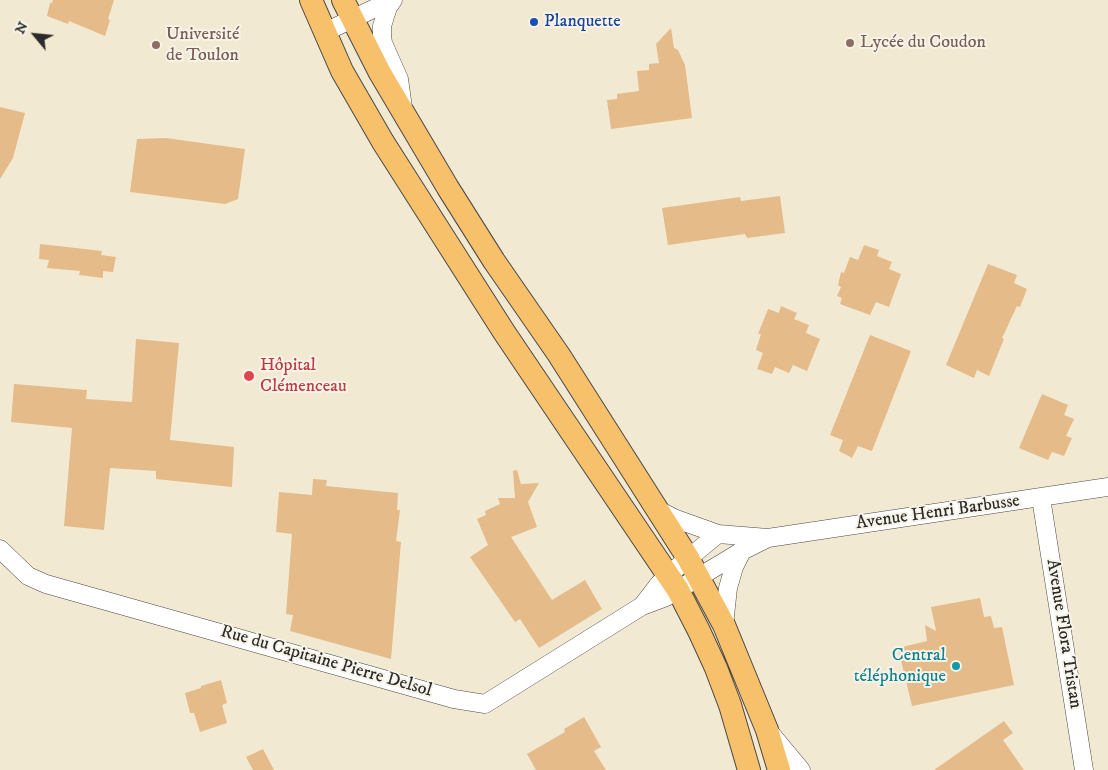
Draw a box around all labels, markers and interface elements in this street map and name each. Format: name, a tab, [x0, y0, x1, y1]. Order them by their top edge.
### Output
north arrow	[10, 10, 60, 60]
place label: Planquette	[544, 11, 621, 33]
marker: Planquette	[528, 16, 540, 28]
text: N	[11, 19, 32, 37]
place label: Université de Toulon	[166, 24, 239, 66]
place label: Lycée du Coudon	[860, 32, 986, 54]
marker: Lycée du Coudon	[844, 37, 856, 49]
marker: Université de Toulon	[150, 39, 162, 51]
place label: Hôpital Clémenceau	[260, 355, 347, 398]
marker: Hôpital Clémenceau	[242, 369, 256, 383]
street label: Avenue Henri Barbusse	[855, 491, 1021, 535]
street label: Avenue Flora Tristan	[1041, 558, 1085, 710]
street label: Rue du Capitaine Pierre Delsol	[218, 621, 434, 703]
place label: Central téléphonique	[854, 645, 946, 688]
marker: Central téléphonique	[950, 660, 962, 672]

